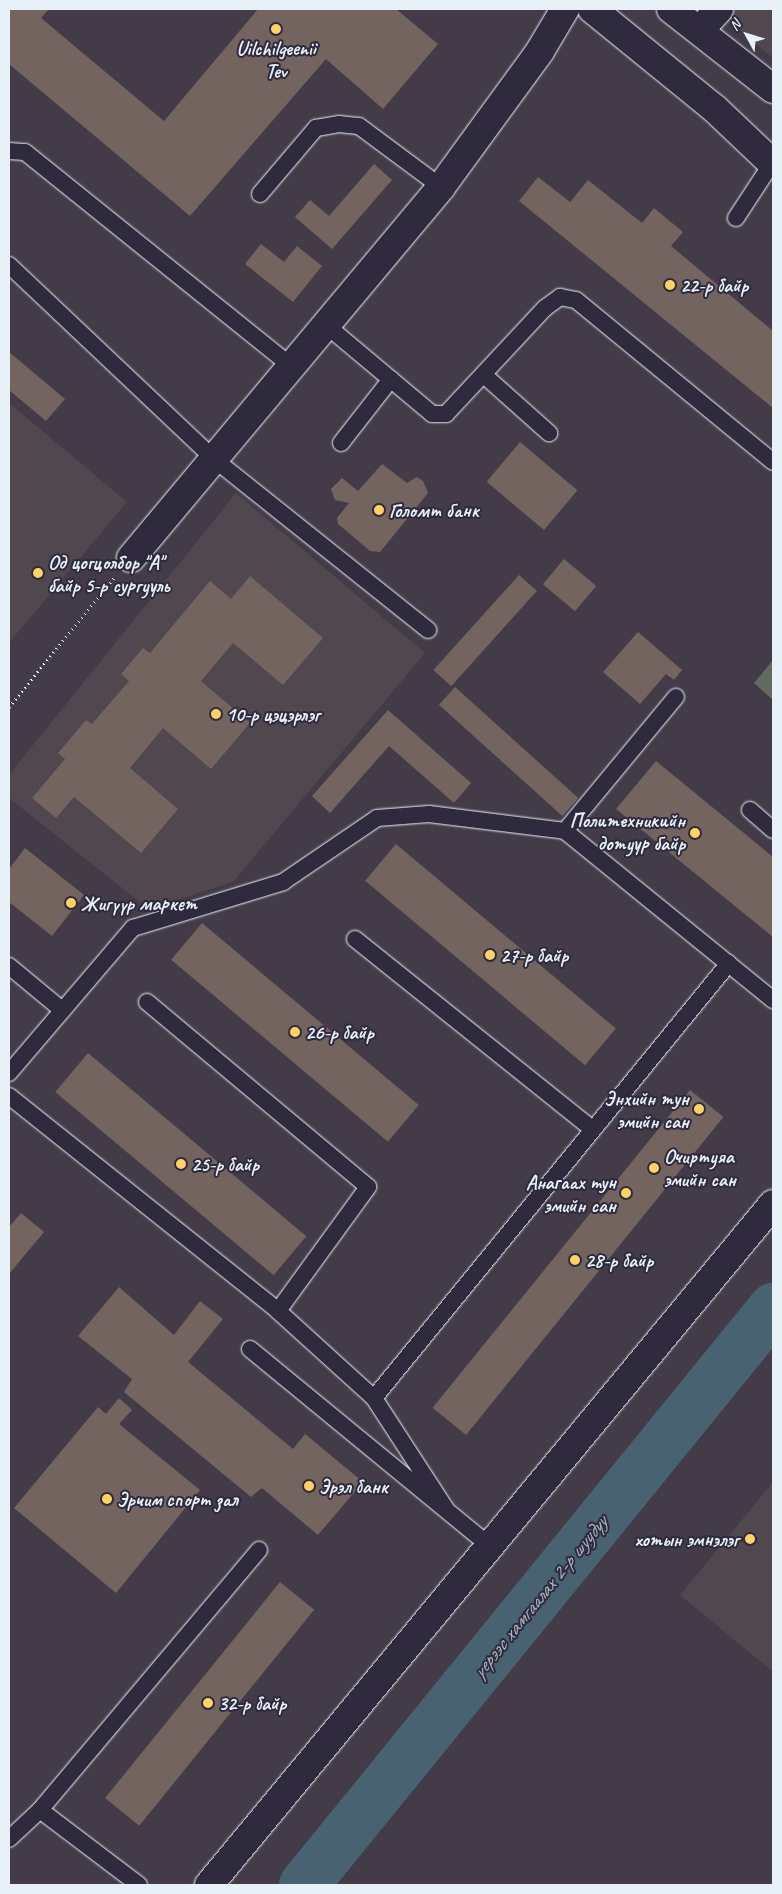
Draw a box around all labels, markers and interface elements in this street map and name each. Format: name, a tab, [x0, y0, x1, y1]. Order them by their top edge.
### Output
north arrow	[722, 10, 772, 60]
text: N	[726, 17, 744, 34]
marker: Uilchilgeenii Tev	[270, 23, 282, 35]
place label: Uilchilgeenii Tev	[236, 37, 316, 84]
place label: 22-р байр	[680, 273, 748, 297]
marker: 22-р байр	[664, 279, 676, 291]
place label: Голомт банк	[389, 498, 479, 522]
marker: Голомт банк	[373, 504, 385, 516]
place label: Од цогцолбор "А" байр 5-р сургууль	[48, 550, 169, 597]
marker: Од цогцолбор "А" байр 5-р сургууль	[32, 567, 44, 579]
place label: 10-р цэцэрлэг	[226, 702, 320, 726]
marker: 10-р цэцэрлэг	[210, 708, 222, 720]
place label: Политехникийн дотуур байр	[570, 809, 685, 856]
marker: Политехникийн дотуур байр	[689, 827, 701, 839]
place label: Жигүүр маркет	[81, 891, 193, 915]
marker: Жигүүр маркет	[65, 897, 77, 909]
place label: 27-р байр	[500, 943, 568, 967]
marker: 27-р байр	[484, 949, 496, 961]
place label: 26-р байр	[305, 1020, 374, 1044]
marker: 26-р байр	[289, 1026, 301, 1038]
place label: Энхийн тун эмийн сан	[607, 1086, 689, 1133]
marker: Энхийн тун эмийн сан	[693, 1103, 705, 1115]
place label: Очиртуяа эмийн сан	[664, 1144, 735, 1191]
place label: 25-р байр	[191, 1152, 259, 1176]
marker: 25-р байр	[175, 1158, 187, 1170]
marker: Очиртуяа эмийн сан	[648, 1162, 660, 1174]
place label: Анагаах тун эмийн сан	[526, 1170, 616, 1217]
marker: Анагаах тун эмийн сан	[620, 1187, 632, 1199]
place label: 28-р байр	[585, 1248, 653, 1272]
marker: 28-р байр	[569, 1254, 581, 1266]
place label: Эрэл банк	[319, 1474, 388, 1498]
marker: Эрэл банк	[303, 1480, 315, 1492]
place label: Эрчим спорт зал	[117, 1487, 237, 1511]
marker: Эрчим спорт зал	[101, 1493, 113, 1505]
water label: үерээс хамгаалах 2-р шуудуу	[465, 1509, 613, 1685]
place label: хотын эмнэлэг	[635, 1527, 739, 1551]
marker: хотын эмнэлэг	[743, 1532, 757, 1546]
place label: 32-р байр	[218, 1691, 286, 1715]
marker: 32-р байр	[202, 1697, 214, 1709]

